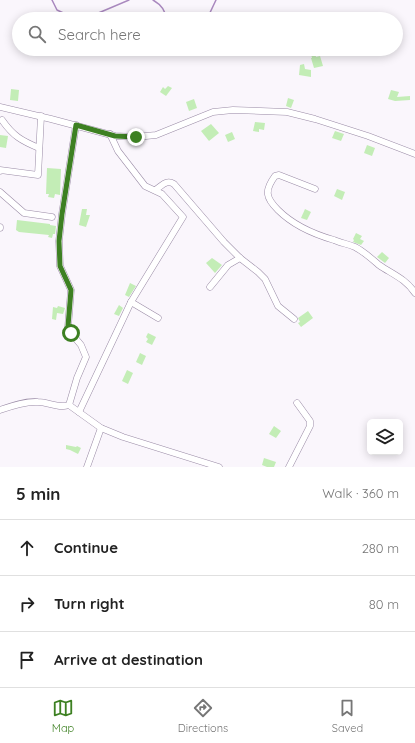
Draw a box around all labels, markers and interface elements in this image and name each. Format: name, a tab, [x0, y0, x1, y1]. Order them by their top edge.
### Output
search box	[12, 12, 403, 56]
icon: search	[26, 23, 48, 45]
text: Search here	[58, 25, 141, 44]
route end	[127, 128, 145, 146]
route start	[62, 324, 80, 342]
map controls	[367, 419, 403, 455]
button: layers	[367, 419, 403, 455]
text: 5 min	[16, 483, 60, 504]
text: Walk · 360 m	[322, 485, 399, 501]
icon: ahead	[16, 537, 38, 559]
text: Continue	[54, 538, 118, 557]
text: 280 m	[362, 540, 399, 556]
icon: right	[16, 593, 38, 615]
text: Turn right	[54, 594, 125, 613]
text: 80 m	[369, 596, 399, 612]
icon: arrive	[16, 649, 38, 671]
text: Arrive at destination	[54, 650, 203, 669]
tab: Map	[52, 697, 74, 735]
tab: Directions	[178, 697, 228, 735]
tab: Saved	[332, 697, 363, 735]

